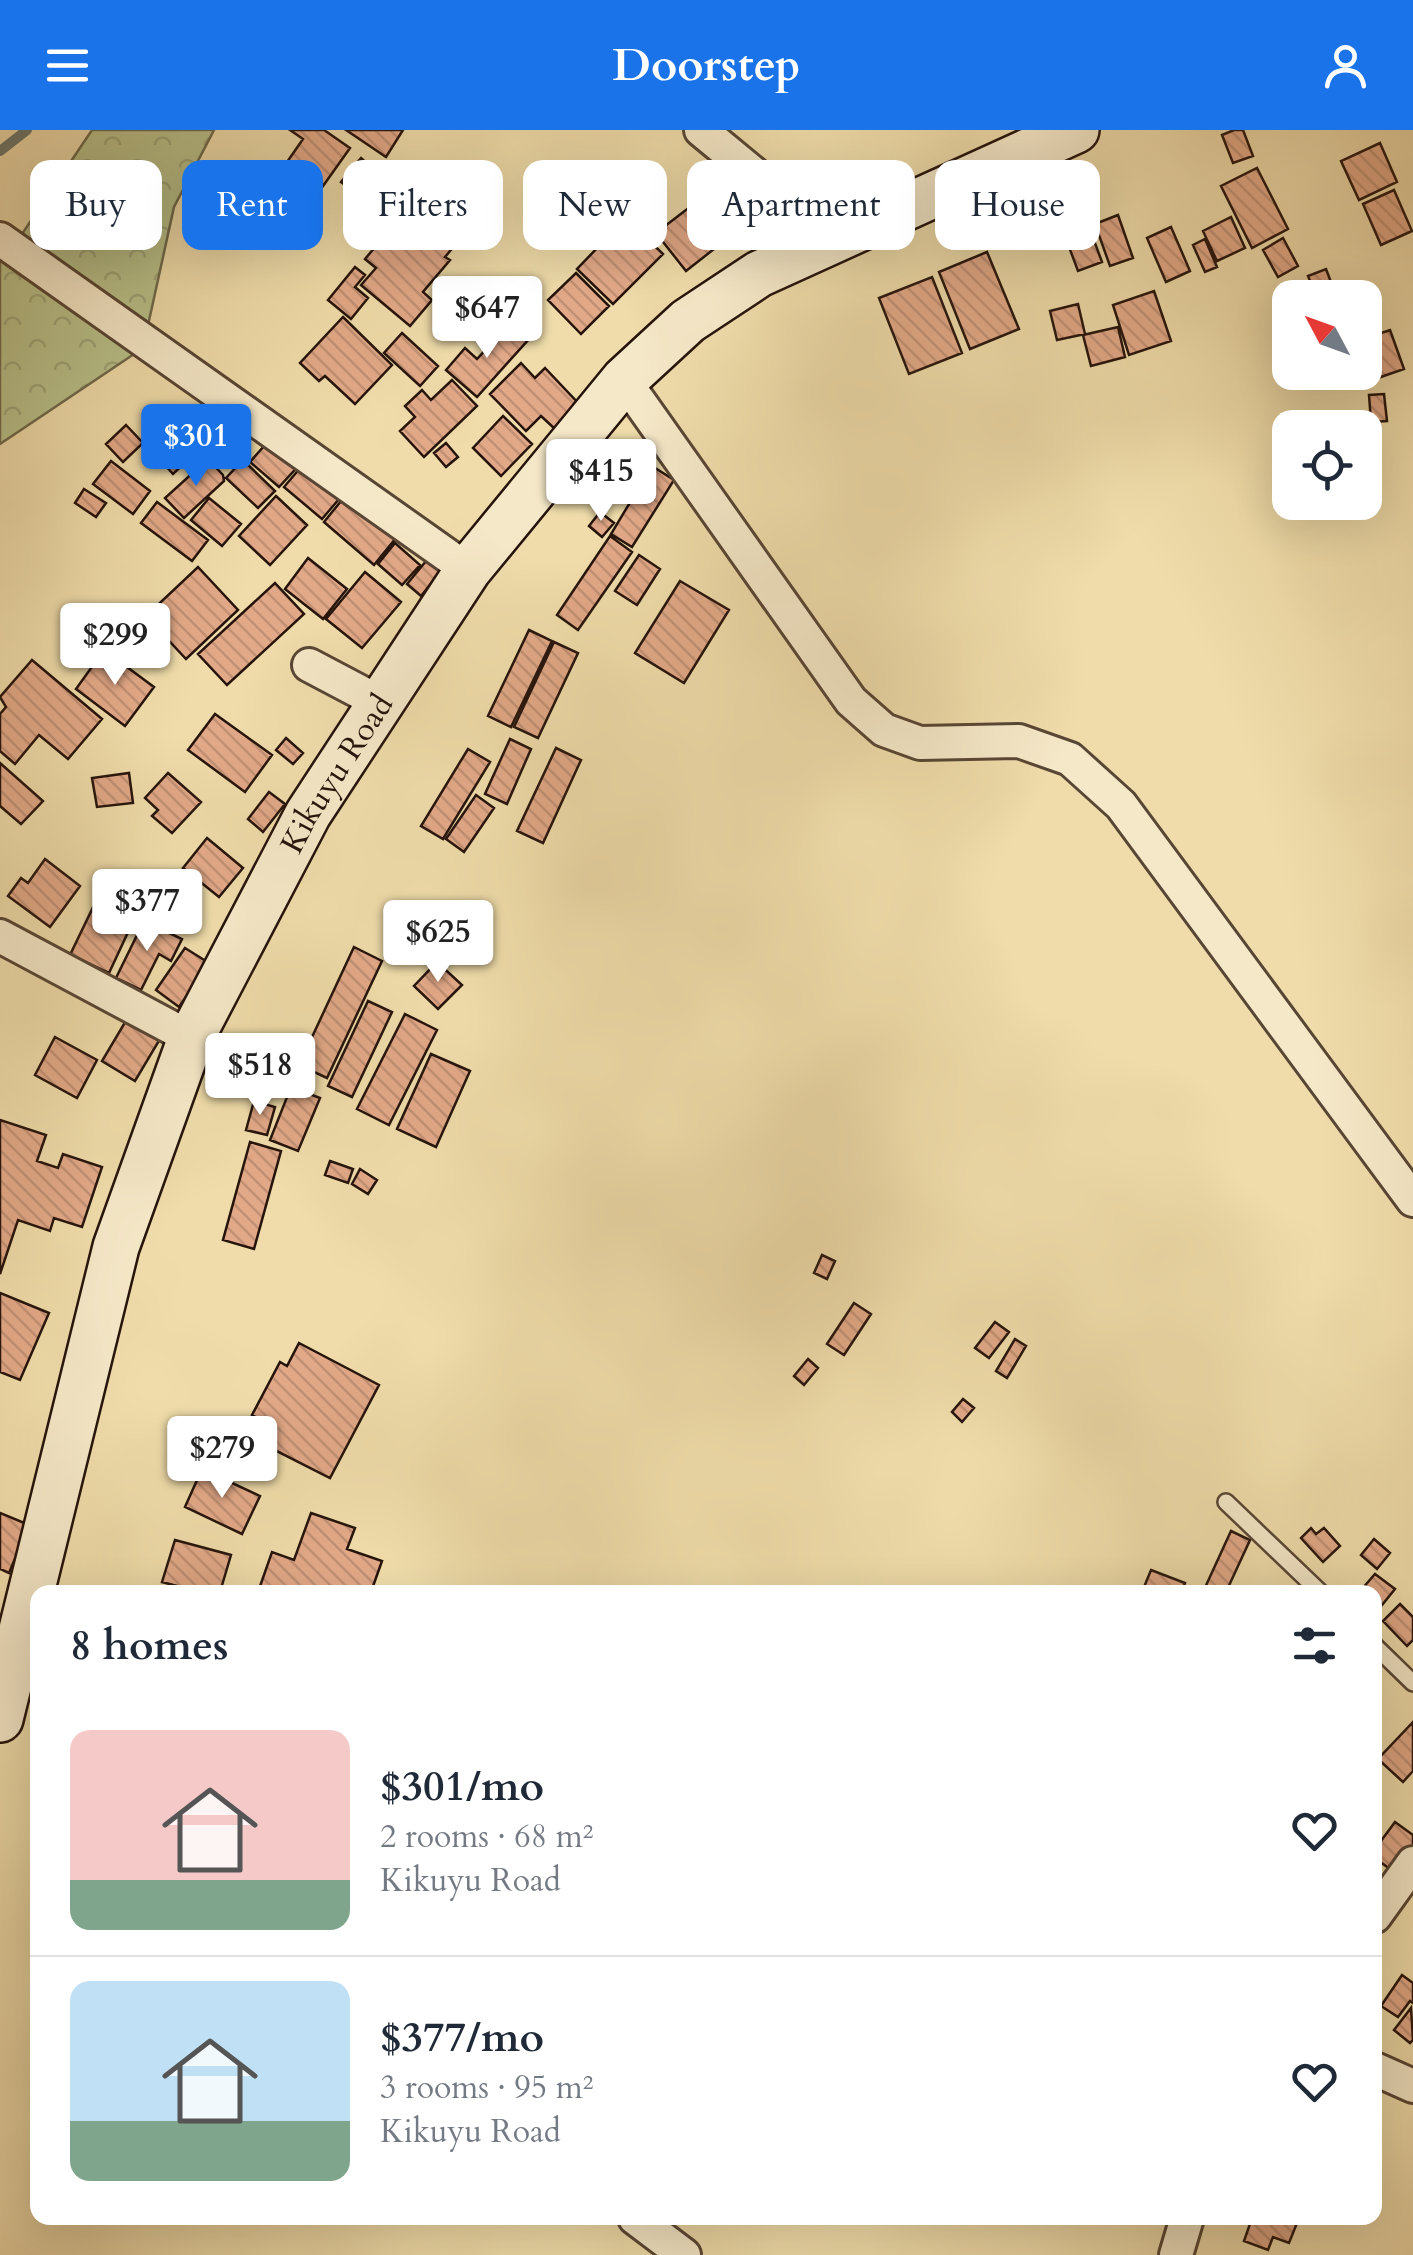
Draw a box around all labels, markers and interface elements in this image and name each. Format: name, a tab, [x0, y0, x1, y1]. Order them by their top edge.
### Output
text: Doorstep	[612, 35, 801, 96]
icon: menu	[40, 38, 95, 93]
icon: person	[1318, 38, 1373, 93]
chip: Buy	[30, 160, 162, 250]
chip: Rent	[182, 160, 323, 250]
chip: Filters	[343, 160, 503, 250]
chip: New	[523, 160, 667, 250]
chip: Apartment	[687, 160, 915, 250]
chip: House	[935, 160, 1100, 250]
pin: $647	[428, 276, 546, 361]
north arrow	[1272, 280, 1382, 390]
map controls	[1272, 280, 1382, 520]
text: $647	[454, 286, 520, 330]
pin: $301	[137, 404, 255, 489]
button: locate	[1272, 410, 1382, 520]
text: $301	[163, 414, 229, 458]
pin: $415	[542, 439, 660, 524]
text: $415	[568, 449, 634, 493]
pin: $299	[56, 603, 174, 688]
text: $299	[82, 613, 148, 657]
street label: Kikuyu Road	[270, 686, 404, 861]
pin: $377	[88, 869, 206, 954]
text: $377	[114, 879, 180, 923]
pin: $625	[379, 900, 497, 985]
text: $625	[405, 910, 471, 954]
pin: $518	[201, 1033, 319, 1118]
text: $518	[227, 1043, 293, 1087]
pin: $279	[163, 1416, 281, 1501]
text: $279	[189, 1426, 255, 1470]
text: 8 homes	[70, 1617, 228, 1674]
icon: filters	[1287, 1618, 1342, 1673]
text: $301/mo	[380, 1758, 544, 1815]
icon: home	[150, 1770, 270, 1890]
icon: heart	[1287, 1803, 1342, 1858]
text: 2 rooms · 68 m²	[380, 1815, 593, 1859]
text: Kikuyu Road	[380, 1859, 561, 1903]
text: $377/mo	[380, 2009, 544, 2066]
icon: home	[150, 2021, 270, 2141]
icon: heart	[1287, 2054, 1342, 2109]
text: 3 rooms · 95 m²	[380, 2066, 593, 2110]
text: Kikuyu Road	[380, 2110, 561, 2154]

